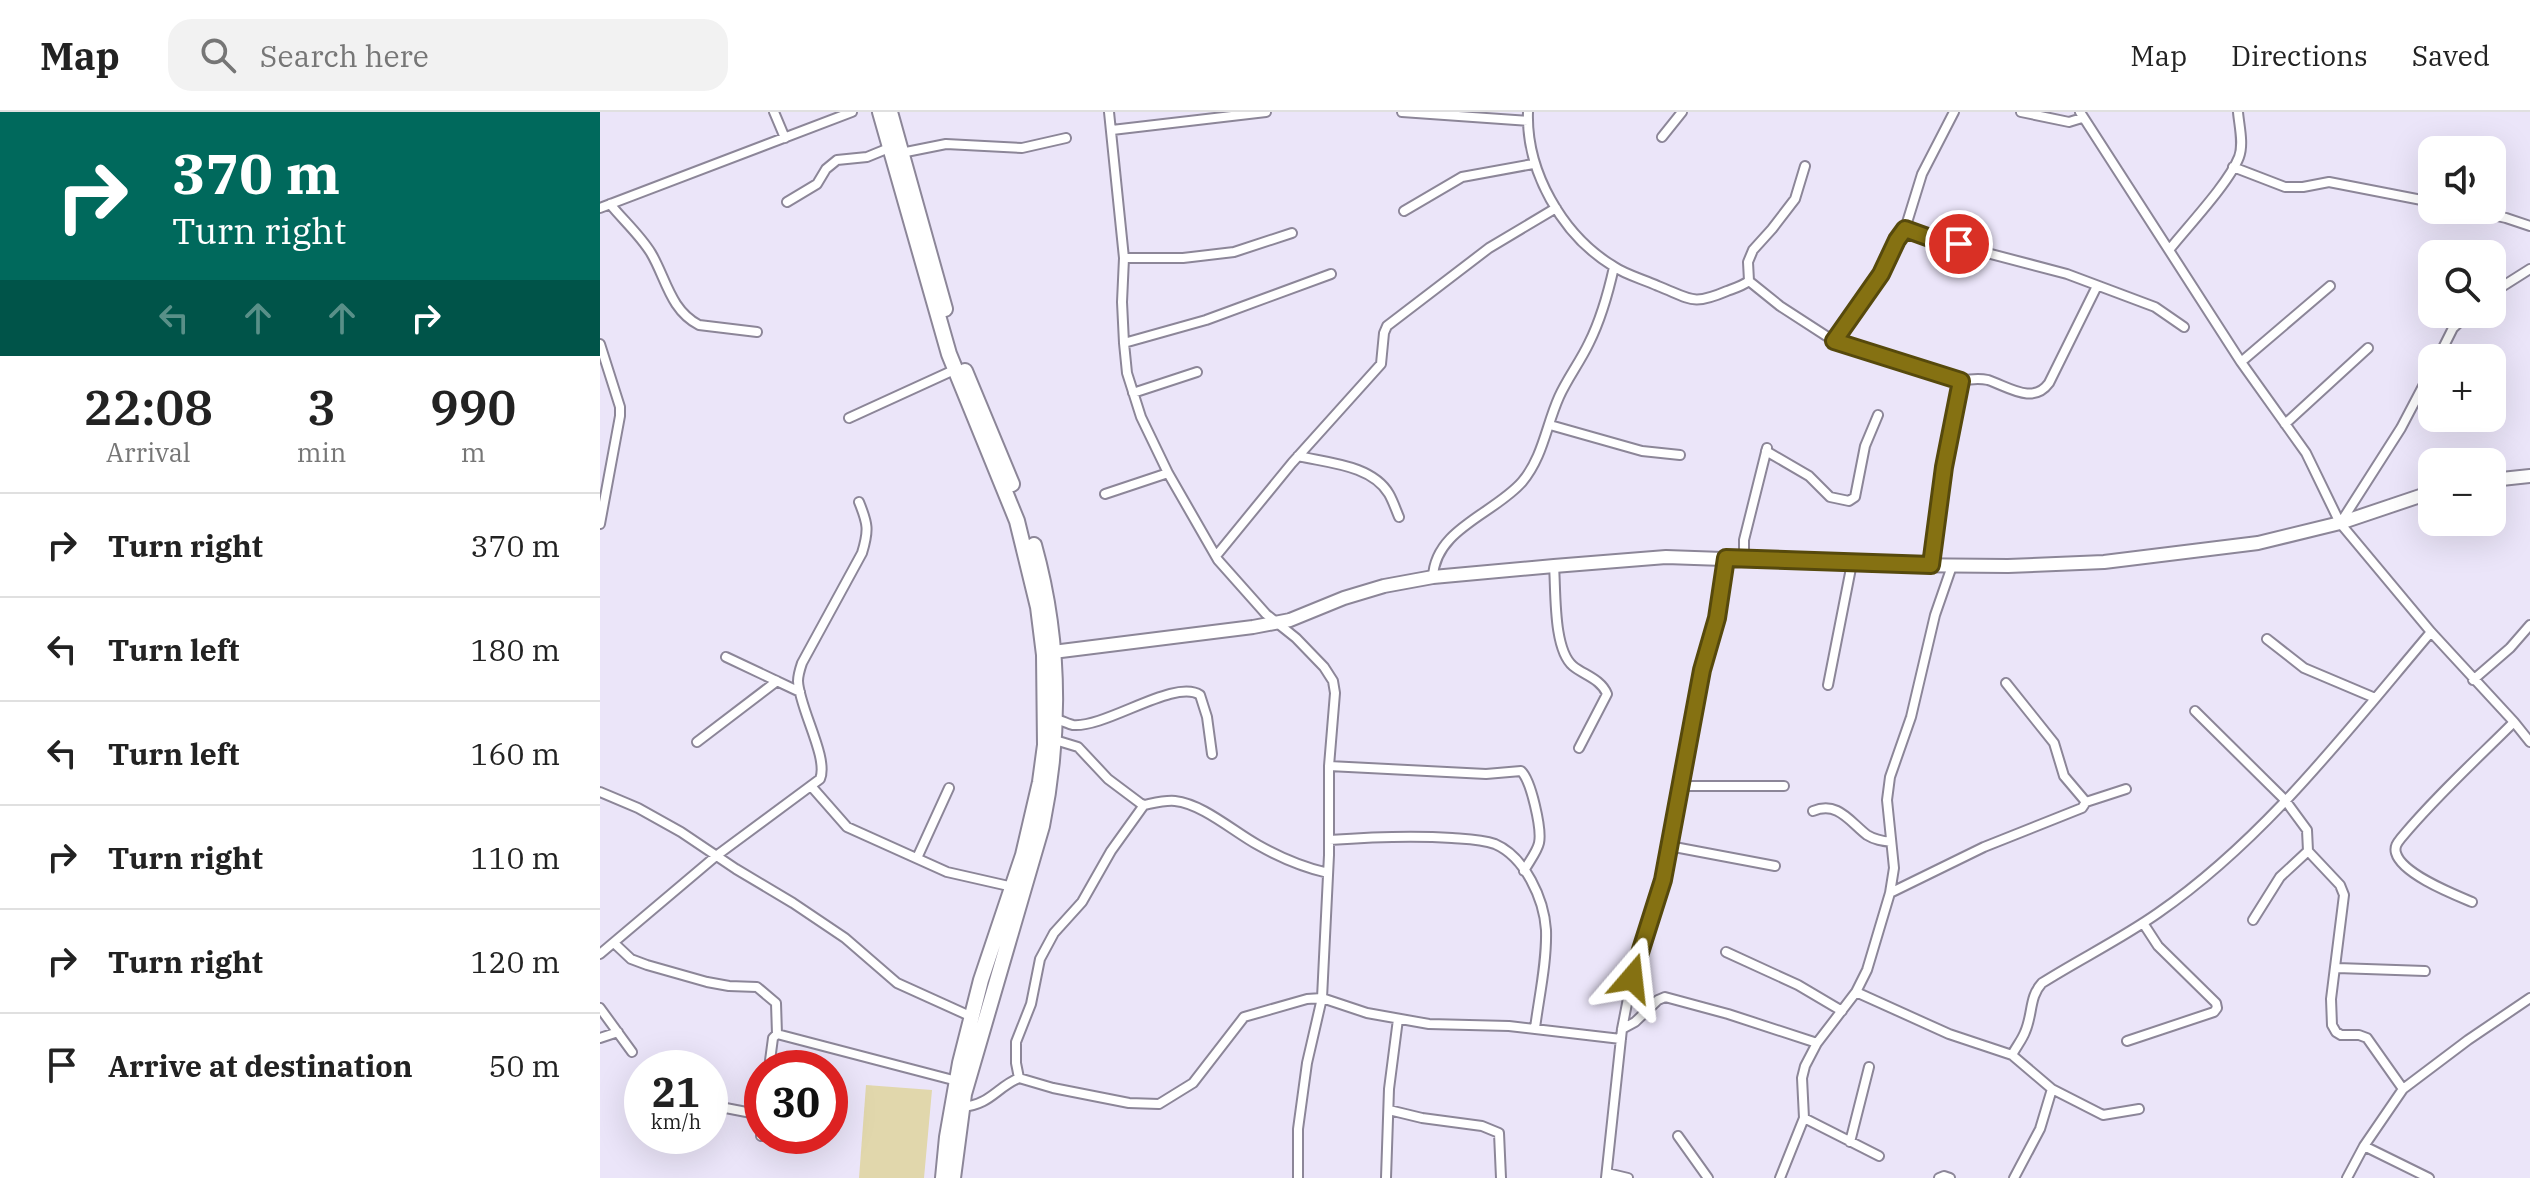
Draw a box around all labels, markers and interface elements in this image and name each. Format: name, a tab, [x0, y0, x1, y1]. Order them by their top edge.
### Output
search box	[168, 19, 728, 91]
text: Map	[40, 31, 120, 80]
icon: search	[196, 33, 240, 77]
text: Search here	[260, 36, 429, 75]
text: Map	[2130, 37, 2187, 74]
text: Directions	[2231, 37, 2368, 74]
text: Saved	[2412, 37, 2490, 74]
map controls	[2418, 136, 2506, 536]
button: sound	[2418, 136, 2506, 224]
text: 370 m	[172, 137, 340, 209]
icon: right	[40, 144, 144, 248]
text: Turn right	[172, 207, 346, 254]
pin	[1925, 210, 1993, 278]
icon: arrive	[1937, 222, 1981, 266]
button: search	[2418, 240, 2506, 328]
icon: left	[152, 296, 196, 340]
icon: ahead	[236, 296, 280, 340]
icon: ahead	[320, 296, 364, 340]
icon: right	[404, 296, 448, 340]
button: +	[2418, 344, 2506, 432]
text: 22:08	[84, 376, 213, 438]
text: 3	[307, 376, 336, 438]
text: 990	[430, 376, 516, 438]
text: Arrival	[106, 435, 191, 469]
text: min	[297, 435, 346, 469]
text: m	[461, 435, 486, 469]
button: −	[2418, 448, 2506, 536]
icon: right	[40, 523, 84, 567]
text: Turn right	[108, 526, 263, 565]
text: 370 m	[470, 526, 560, 565]
icon: left	[40, 627, 84, 671]
text: Turn left	[108, 630, 240, 669]
text: 180 m	[470, 630, 560, 669]
icon: left	[40, 731, 84, 775]
text: Turn left	[108, 734, 240, 773]
text: 160 m	[470, 734, 560, 773]
icon: right	[40, 835, 84, 879]
text: Turn right	[108, 838, 263, 877]
text: 110 m	[470, 838, 560, 877]
position arrow	[1590, 936, 1674, 1020]
icon: right	[40, 939, 84, 983]
text: Turn right	[108, 942, 263, 981]
text: 120 m	[470, 942, 560, 981]
icon: arrive	[40, 1043, 84, 1087]
text: Arrive at destination	[108, 1046, 413, 1085]
text: 50 m	[488, 1046, 560, 1085]
speed limit sign: 30	[744, 1050, 848, 1154]
text: 21	[652, 1066, 700, 1118]
text: km/h	[651, 1108, 701, 1135]

